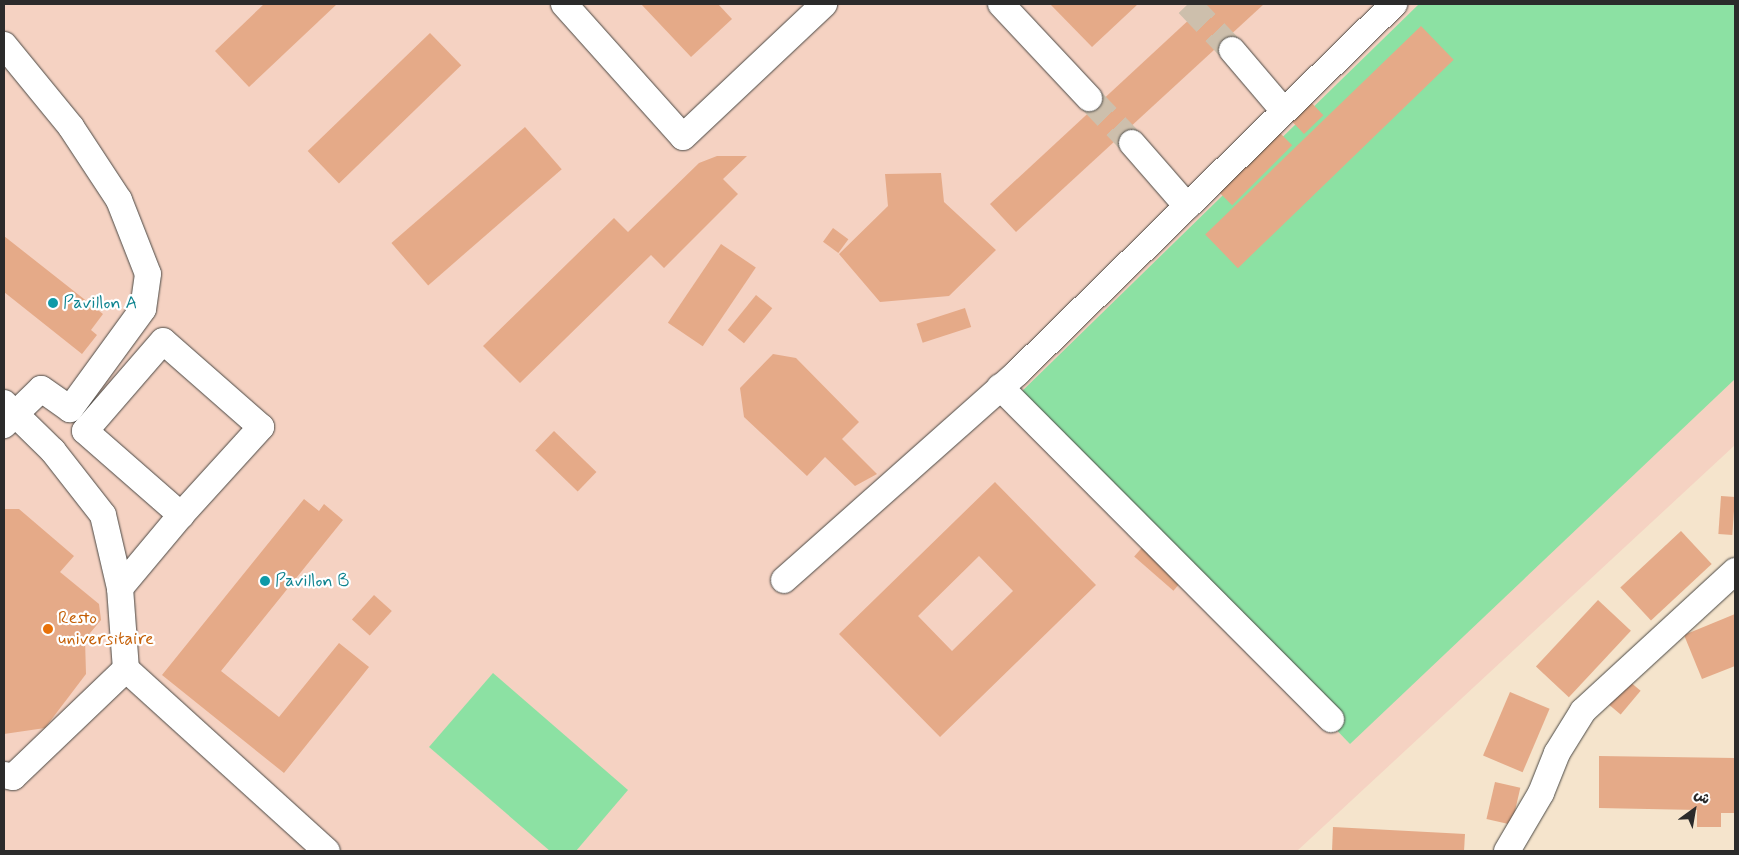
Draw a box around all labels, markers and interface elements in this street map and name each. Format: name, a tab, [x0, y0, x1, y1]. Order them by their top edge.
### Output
place label: Pavillon A	[63, 292, 137, 314]
marker: Pavillon A	[47, 297, 59, 309]
place label: Pavillon B	[275, 570, 349, 592]
marker: Pavillon B	[259, 575, 271, 587]
place label: Resto universitaire	[58, 608, 154, 650]
marker: Resto universitaire	[42, 623, 54, 635]
north arrow	[1669, 785, 1719, 835]
text: ش	[1691, 786, 1713, 809]

